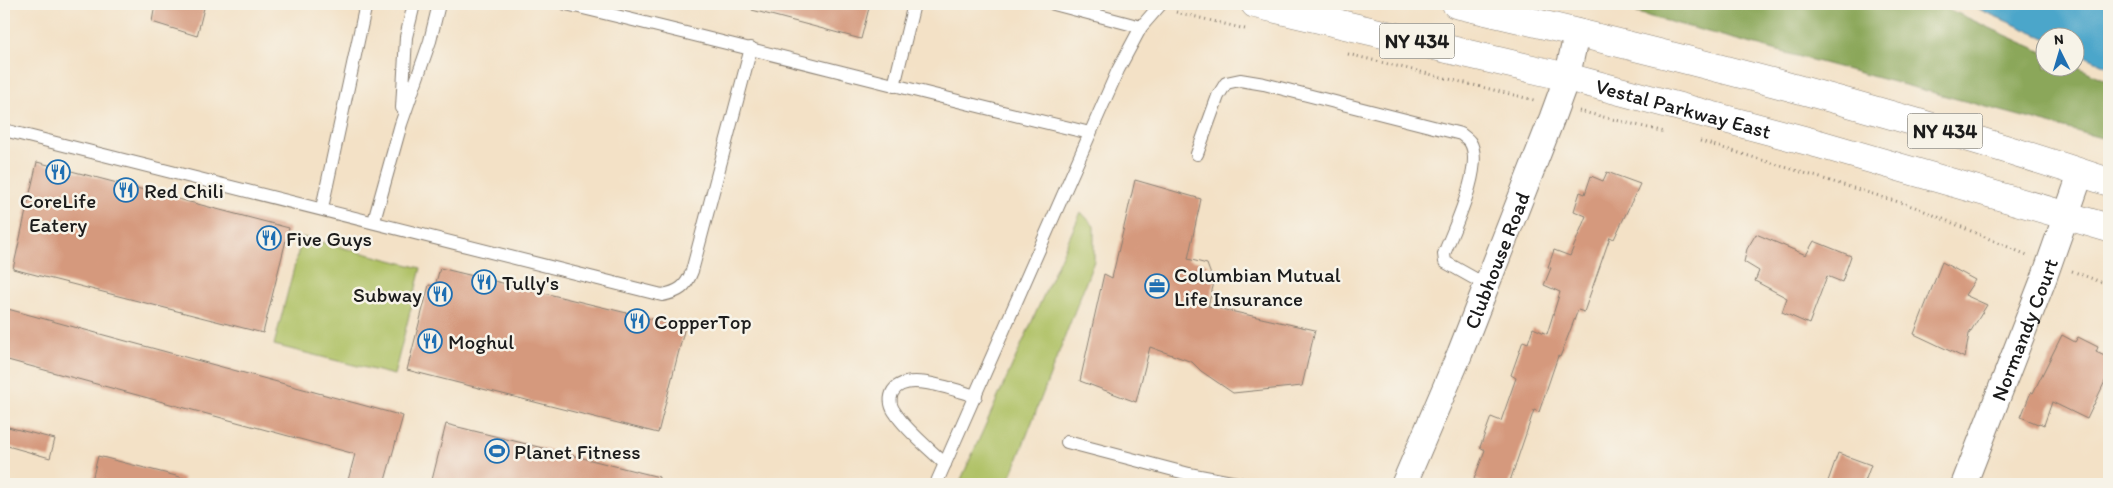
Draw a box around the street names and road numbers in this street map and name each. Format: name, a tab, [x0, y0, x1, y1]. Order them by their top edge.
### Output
road number: NY 434	[1380, 23, 1454, 58]
street label: Vestal Parkway East	[1593, 73, 1774, 143]
road number: NY 434	[1908, 114, 1982, 148]
street label: Clubhouse Road	[1458, 188, 1534, 332]
street label: Normandy Court	[1985, 255, 2063, 404]

